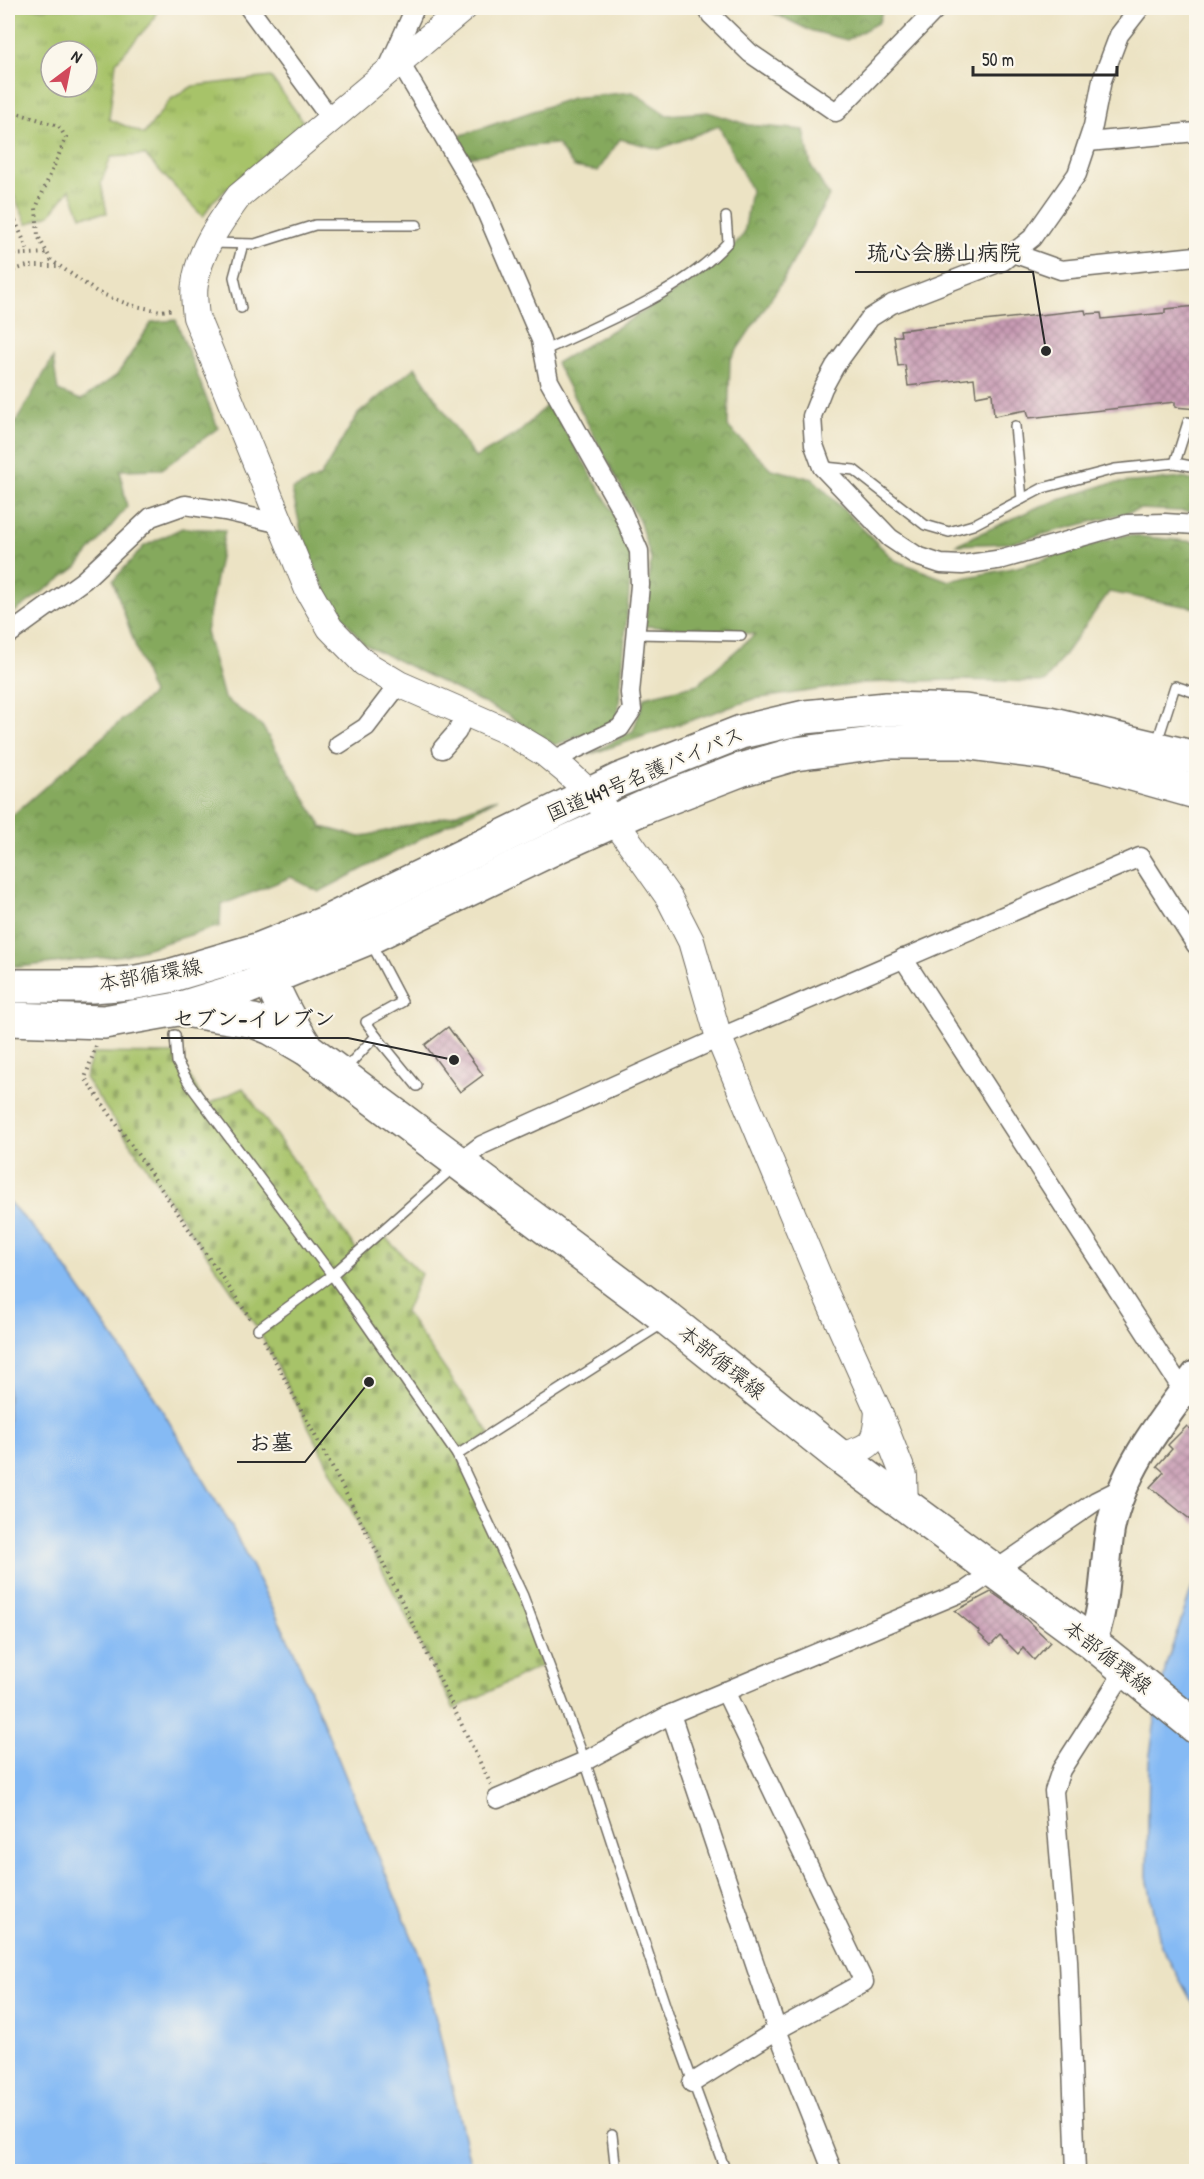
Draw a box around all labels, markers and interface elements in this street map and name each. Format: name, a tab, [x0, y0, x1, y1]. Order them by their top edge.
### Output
north arrow	[39, 39, 99, 99]
scale bar	[973, 39, 1117, 77]
text: N	[68, 45, 87, 68]
text: 50 m	[982, 47, 1014, 72]
callout: 琉心会勝山病院	[855, 232, 1033, 272]
text: 琉心会勝山病院	[867, 237, 1021, 267]
street label: 国道449号名護バイパス	[542, 719, 748, 828]
street label: 本部循環線	[96, 951, 204, 998]
callout: セブン-イレブン	[161, 998, 348, 1038]
text: セブン-イレブン	[173, 1003, 335, 1033]
street label: 本部循環線	[672, 1317, 772, 1406]
callout: お墓	[237, 1422, 305, 1462]
text: お墓	[249, 1427, 293, 1457]
street label: 本部循環線	[1058, 1613, 1159, 1700]

